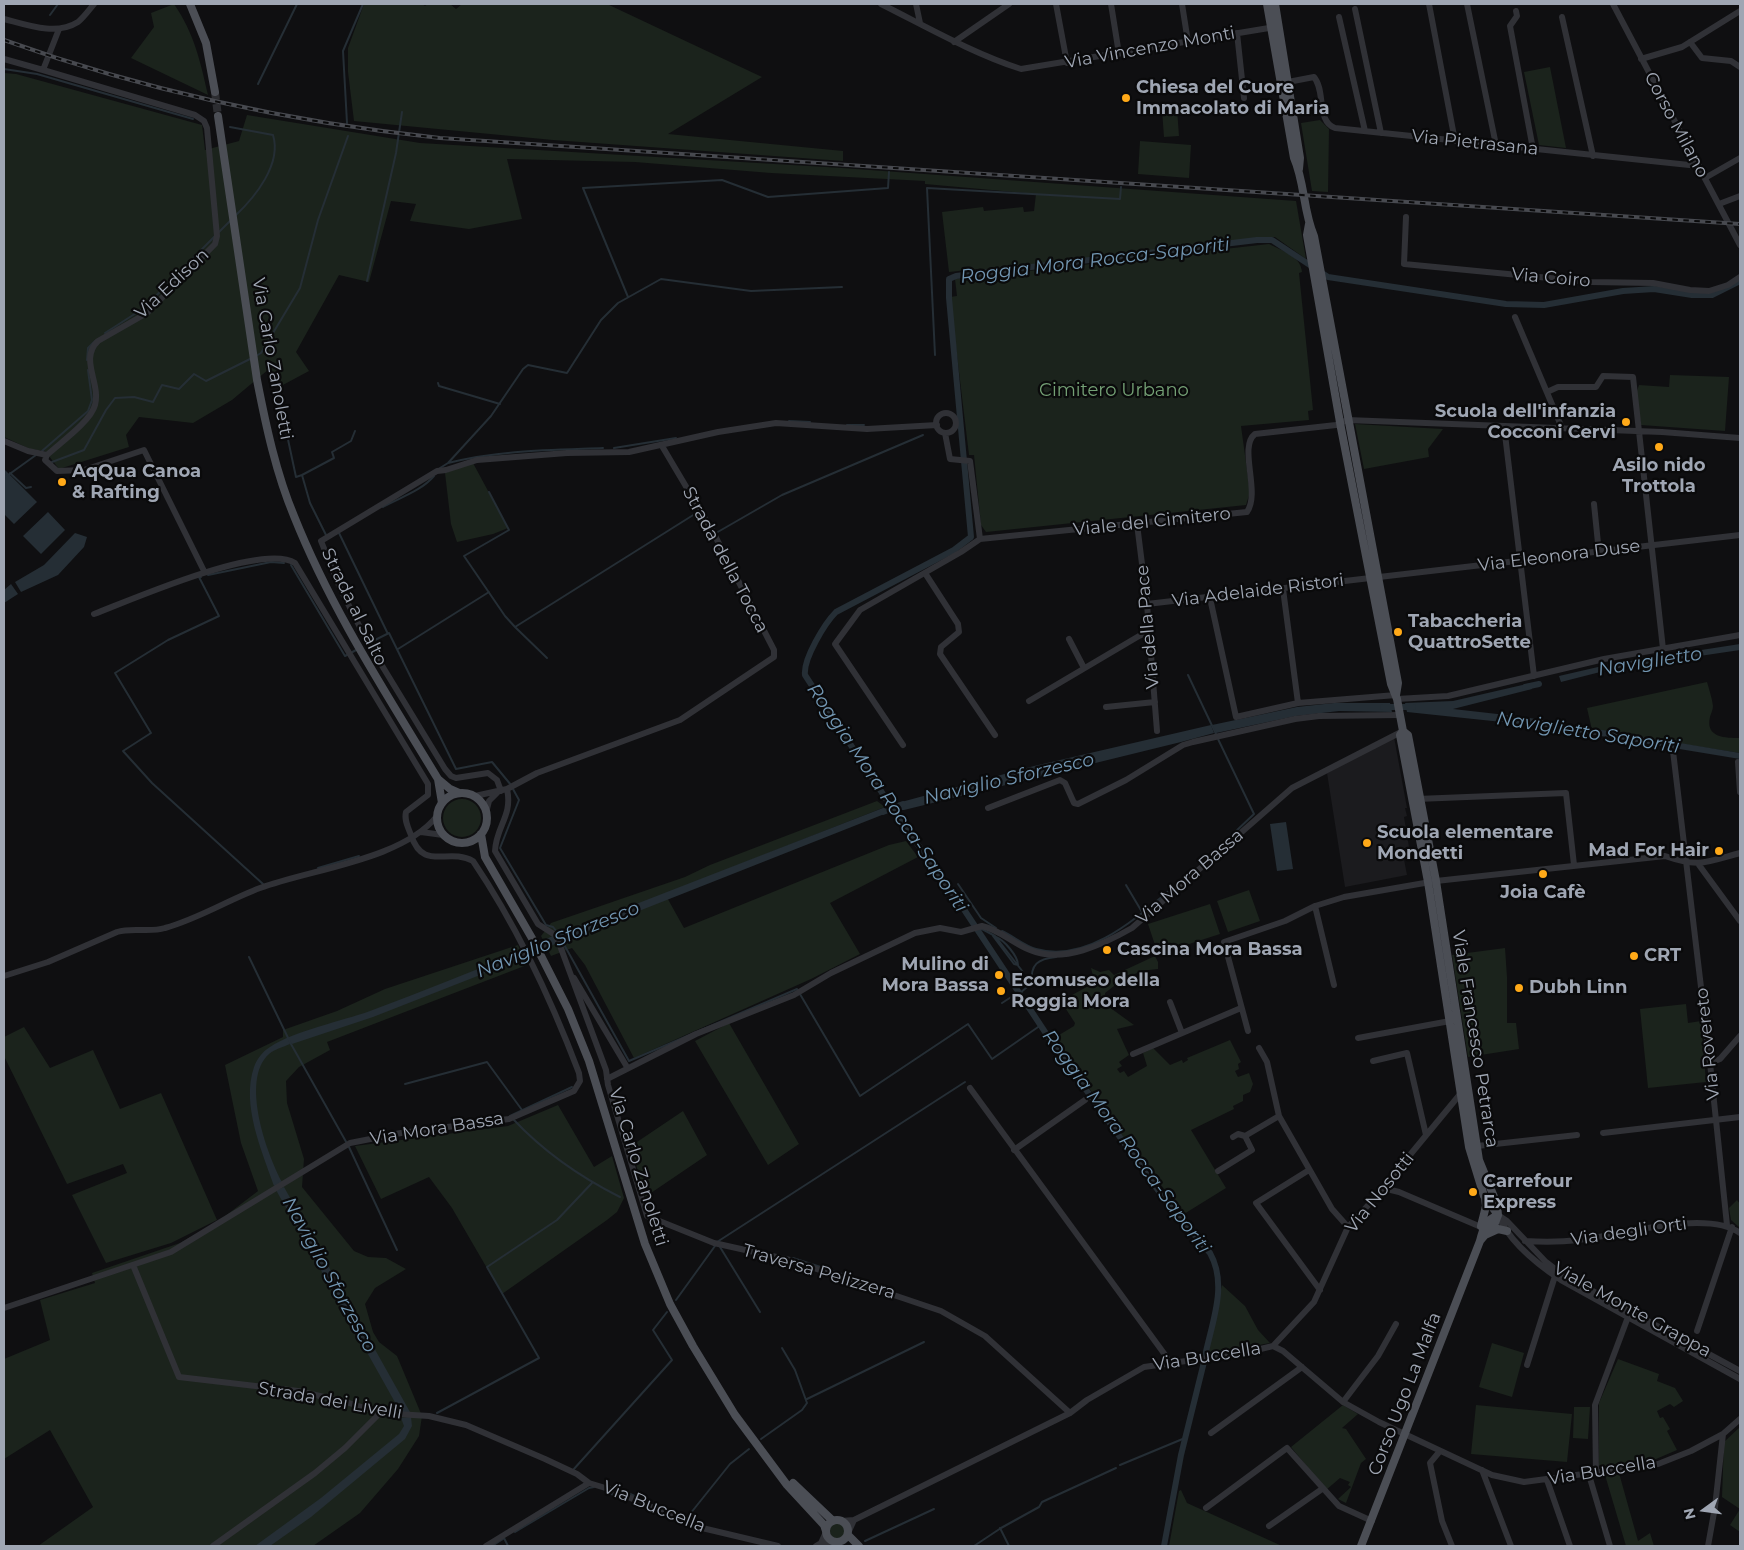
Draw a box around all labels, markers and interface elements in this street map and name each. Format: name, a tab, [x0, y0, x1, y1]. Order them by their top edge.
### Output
street label: Via Vincenzo Monti	[1063, 22, 1237, 74]
street label: Corso Milano	[1639, 68, 1713, 182]
place label: Chiesa del Cuore Immacolato di Maria	[1136, 77, 1330, 120]
marker: Chiesa del Cuore Immacolato di Maria	[1120, 92, 1132, 104]
street label: Via Pietrasana	[1410, 126, 1540, 160]
water label: Roggia Mora Rocca-Saporiti	[959, 233, 1231, 289]
street label: Via Edison	[130, 244, 214, 324]
street label: Via Coiro	[1511, 264, 1591, 292]
street label: Via Carlo Zanoletti	[247, 276, 297, 442]
park label: Cimitero Urbano	[1039, 380, 1189, 402]
place label: Scuola dell'infanzia Cocconi Cervi	[1435, 401, 1616, 444]
marker: Scuola dell'infanzia Cocconi Cervi	[1620, 416, 1632, 428]
marker: Asilo nido Trottola	[1653, 441, 1665, 453]
place label: Asilo nido Trottola	[1612, 455, 1706, 498]
place label: AqQua Canoa & Rafting	[72, 461, 201, 504]
marker: AqQua Canoa & Rafting	[56, 476, 68, 488]
street label: Strada della Tocca	[677, 483, 773, 637]
street label: Viale del Cimitero	[1072, 503, 1232, 541]
street label: Via Eleonora Duse	[1477, 535, 1641, 577]
street label: Strada al Salto	[316, 545, 392, 669]
street label: Via della Pace	[1132, 564, 1164, 690]
street label: Via Adelaide Ristori	[1171, 570, 1345, 612]
place label: Tabaccheria QuattroSette	[1408, 611, 1531, 654]
marker: Tabaccheria QuattroSette	[1392, 626, 1404, 638]
water label: Naviglietto	[1596, 643, 1704, 681]
water label: Roggia Mora Rocca-Saporiti	[802, 679, 972, 917]
water label: Naviglietto Saporiti	[1495, 707, 1681, 759]
water label: Naviglio Sforzesco	[922, 748, 1096, 810]
place label: Scuola elementare Mondetti	[1377, 822, 1553, 864]
street label: Via Mora Bassa	[1132, 825, 1248, 929]
marker: Scuola elementare Mondetti	[1361, 837, 1373, 849]
place label: Mad For Hair	[1588, 840, 1709, 862]
marker: Mad For Hair	[1713, 845, 1725, 857]
marker: Joia Cafè	[1537, 868, 1549, 880]
place label: Joia Cafè	[1500, 882, 1586, 904]
water label: Naviglio Sforzesco	[473, 897, 643, 983]
street label: Viale Francesco Petrarca	[1447, 929, 1503, 1149]
place label: Cascina Mora Bassa	[1117, 939, 1303, 961]
marker: Cascina Mora Bassa	[1101, 944, 1113, 956]
place label: CRT	[1644, 945, 1681, 967]
marker: CRT	[1628, 950, 1640, 962]
place label: Mulino di Mora Bassa	[882, 954, 989, 996]
marker: Mulino di Mora Bassa	[993, 969, 1005, 981]
place label: Ecomuseo della Roggia Mora	[1011, 970, 1160, 1012]
place label: Dubh Linn	[1529, 977, 1627, 999]
marker: Dubh Linn	[1513, 982, 1525, 994]
marker: Ecomuseo della Roggia Mora	[995, 985, 1007, 997]
street label: Via Rovereto	[1691, 987, 1725, 1101]
water label: Roggia Mora Rocca-Saporiti	[1037, 1026, 1215, 1258]
street label: Via Carlo Zanoletti	[604, 1085, 672, 1249]
street label: Via Mora Bassa	[369, 1108, 505, 1150]
street label: Via Nosotti	[1341, 1148, 1419, 1238]
place label: Carrefour Express	[1483, 1171, 1572, 1214]
marker: Carrefour Express	[1467, 1186, 1479, 1198]
water label: Naviglio Sforzesco	[277, 1193, 381, 1357]
street label: Via degli Orti	[1570, 1213, 1688, 1251]
street label: Traversa Pelizzera	[740, 1240, 898, 1304]
street label: Viale Monte Grappa	[1549, 1258, 1715, 1362]
street label: Corso Ugo La Malfa	[1364, 1309, 1446, 1479]
street label: Via Buccella	[1151, 1338, 1263, 1376]
street label: Strada dei Livelli	[256, 1378, 404, 1424]
street label: Via Buccella	[1546, 1452, 1658, 1490]
street label: Via Buccella	[599, 1477, 709, 1537]
north arrow	[1679, 1485, 1729, 1535]
text: N	[1679, 1506, 1700, 1521]

